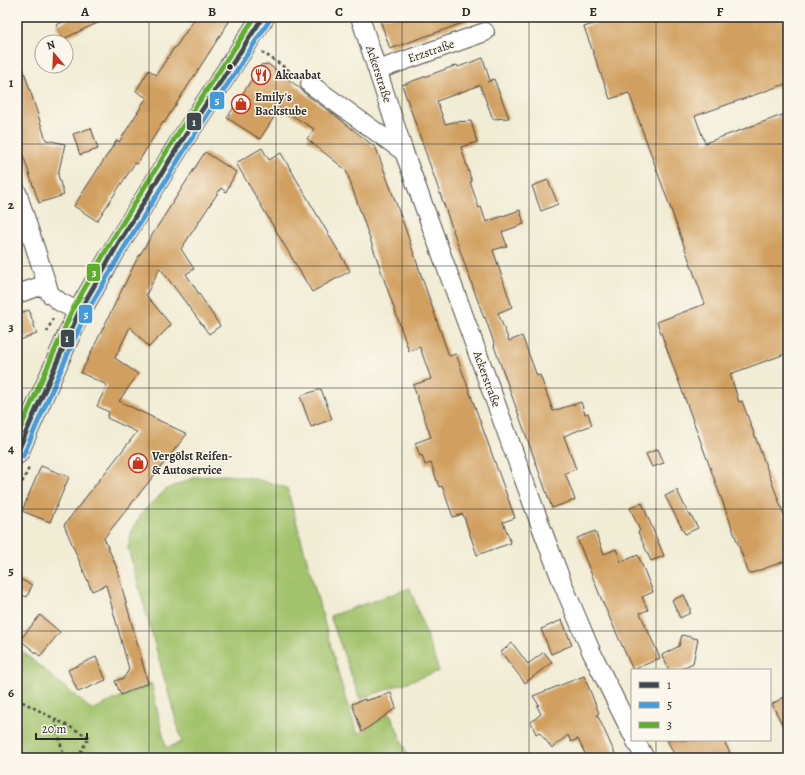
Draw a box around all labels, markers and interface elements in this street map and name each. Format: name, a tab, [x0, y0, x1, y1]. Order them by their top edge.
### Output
text: A	[80, 3, 90, 20]
text: B	[208, 3, 216, 20]
text: C	[335, 3, 343, 20]
text: D	[461, 3, 471, 20]
text: E	[589, 3, 597, 20]
text: F	[717, 3, 724, 20]
north arrow	[34, 34, 74, 74]
street label: Erzstraße	[406, 36, 456, 66]
text: N	[45, 37, 57, 53]
street label: Ackerstraße	[362, 43, 396, 104]
unlabelled marker	[225, 62, 235, 72]
restaurant icon: Akcaabat	[250, 64, 272, 86]
place label: Akcaabat	[274, 67, 321, 83]
text: 1	[9, 74, 14, 91]
place label: Emily's Backstube	[255, 89, 307, 119]
line badge: 5	[209, 91, 225, 110]
text: 5	[215, 93, 220, 108]
shop icon: Emily's Backstube	[230, 93, 252, 115]
line badge: 1	[186, 112, 202, 131]
text: 1	[192, 115, 196, 130]
text: 2	[8, 196, 15, 213]
line badge: 3	[86, 263, 101, 282]
text: 3	[92, 265, 97, 280]
line badge: 5	[78, 304, 93, 324]
text: 5	[84, 307, 89, 322]
text: 3	[8, 318, 14, 335]
line badge: 1	[60, 329, 75, 348]
text: 1	[65, 331, 69, 346]
street label: Ackerstraße	[469, 348, 505, 409]
text: 4	[8, 440, 14, 457]
place label: Vergölst Reifen- & Autoservice	[151, 448, 232, 478]
shop icon: Vergölst Reifen- & Autoservice	[127, 452, 149, 474]
text: 5	[8, 562, 14, 579]
legend	[631, 669, 771, 741]
text: 1	[667, 677, 671, 693]
text: 6	[8, 684, 14, 701]
text: 5	[667, 697, 672, 713]
scale bar	[36, 715, 87, 741]
text: 3	[667, 717, 672, 733]
text: 20 m	[42, 721, 66, 737]

